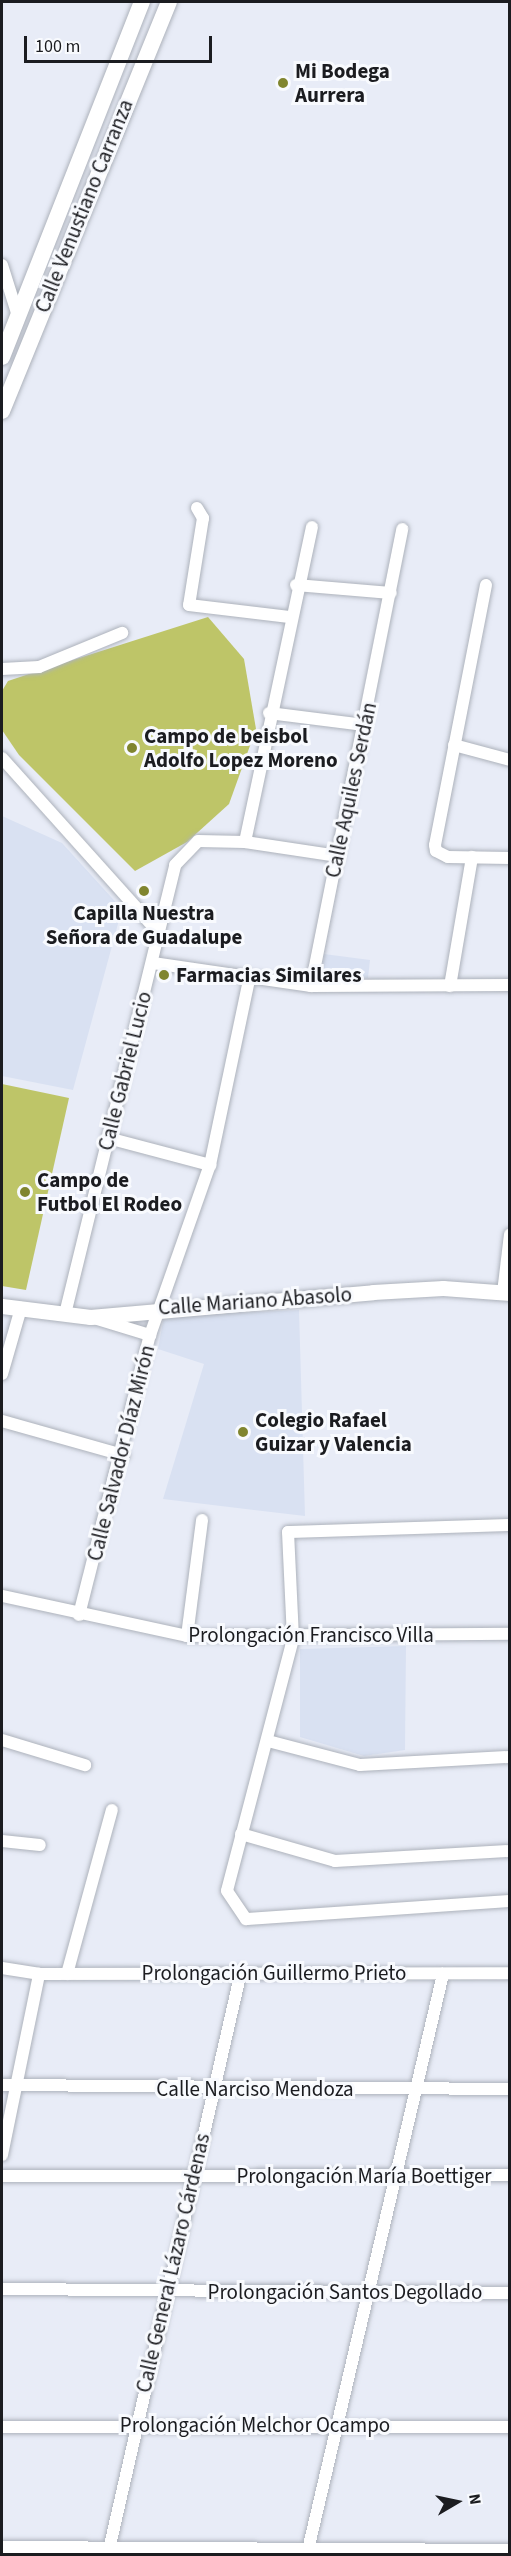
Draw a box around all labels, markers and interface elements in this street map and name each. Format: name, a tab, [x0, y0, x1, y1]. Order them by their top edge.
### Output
scale bar	[27, 24, 214, 62]
text: 100 m	[35, 34, 80, 59]
place label: Mi Bodega Aurrera	[295, 58, 390, 108]
marker: Mi Bodega Aurrera	[276, 76, 290, 90]
street label: Calle Venustiano Carranza	[30, 96, 138, 316]
street label: Calle Aquiles Serdán	[320, 700, 382, 880]
place label: Campo de beisbol Adolfo Lopez Moreno	[144, 723, 338, 773]
marker: Campo de beisbol Adolfo Lopez Moreno	[125, 741, 139, 755]
marker: Capilla Nuestra Señora de Guadalupe	[137, 884, 151, 898]
place label: Capilla Nuestra Señora de Guadalupe	[46, 900, 242, 950]
place label: Farmacias Similares	[176, 962, 362, 988]
marker: Farmacias Similares	[157, 968, 171, 982]
street label: Calle Gabriel Lucio	[93, 989, 157, 1153]
place label: Campo de Futbol El Rodeo	[37, 1167, 182, 1217]
marker: Campo de Futbol El Rodeo	[18, 1185, 32, 1199]
street label: Calle Mariano Abasolo	[157, 1282, 353, 1320]
street label: Calle Salvador Díaz Mirón	[82, 1342, 160, 1564]
place label: Colegio Rafael Guizar y Valencia	[255, 1407, 412, 1457]
marker: Colegio Rafael Guizar y Valencia	[236, 1425, 250, 1439]
street label: Prolongación Francisco Villa	[188, 1622, 434, 1648]
street label: Prolongación Guillermo Prieto	[142, 1960, 406, 1986]
street label: Calle Narciso Mendoza	[156, 2076, 354, 2102]
street label: Calle General Lázaro Cárdenas	[131, 2131, 215, 2395]
street label: Prolongación María Boettiger	[236, 2163, 492, 2189]
street label: Prolongación Santos Degollado	[208, 2279, 482, 2305]
street label: Prolongación Melchor Ocampo	[120, 2412, 390, 2438]
north arrow	[427, 2472, 487, 2532]
text: N	[463, 2492, 486, 2506]

